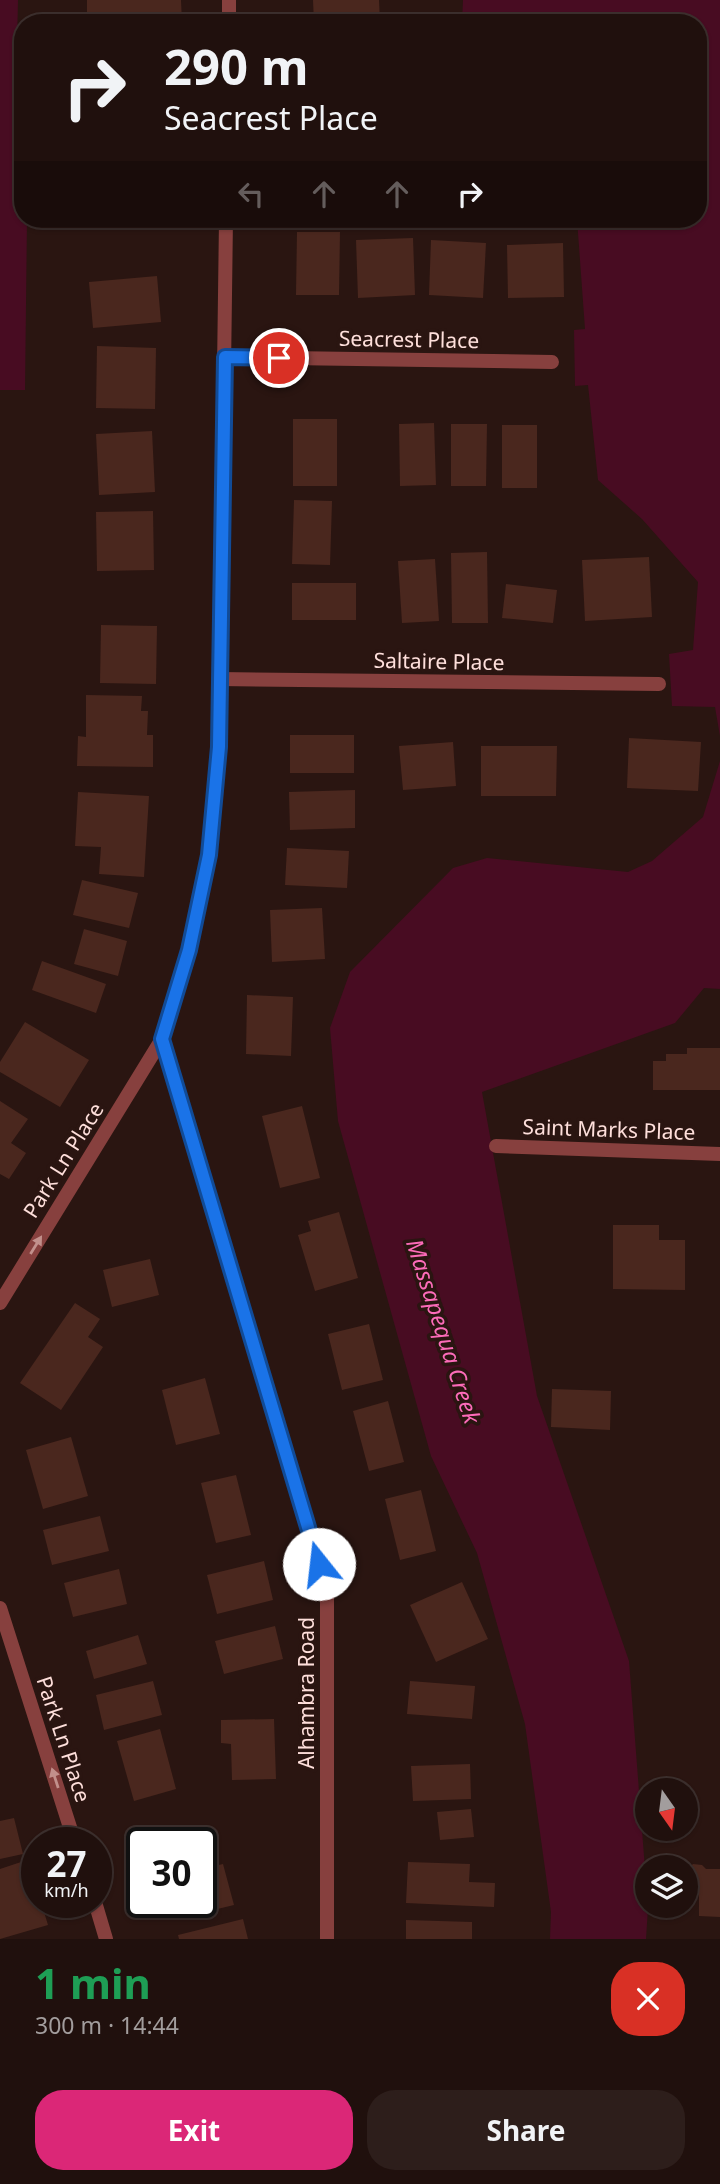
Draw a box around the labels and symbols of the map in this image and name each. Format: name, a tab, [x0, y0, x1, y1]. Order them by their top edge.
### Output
street label: Seacrest Place	[339, 324, 479, 354]
pin	[249, 328, 309, 388]
street label: Saltaire Place	[373, 646, 505, 676]
street label: Park Ln Place	[16, 1097, 110, 1223]
street label: Saint Marks Place	[522, 1112, 696, 1146]
one-way arrow	[29, 1235, 42, 1255]
water label: Massapequa Creek	[399, 1235, 489, 1429]
position arrow	[282, 1527, 356, 1601]
street label: Alhambra Road	[292, 1617, 320, 1769]
street label: Park Ln Place	[30, 1672, 98, 1806]
one-way arrow	[49, 1767, 59, 1788]
north arrow	[635, 1778, 698, 1841]
speed limit sign: 30	[126, 1827, 217, 1918]

